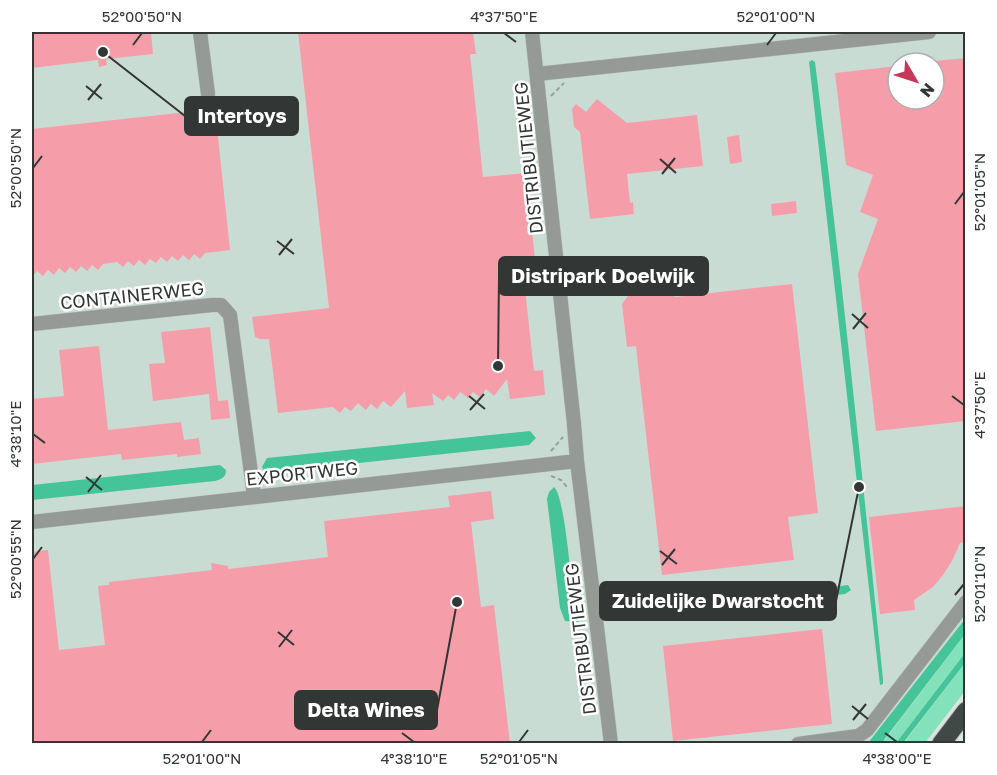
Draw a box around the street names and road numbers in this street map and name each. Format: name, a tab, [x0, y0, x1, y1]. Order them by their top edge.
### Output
street label: DISTRIBUTIEWEG	[509, 81, 547, 235]
street label: CONTAINERWEG	[59, 277, 205, 313]
street label: EXPORTWEG	[245, 456, 359, 490]
street label: DISTRIBUTIEWEG	[560, 562, 600, 716]

